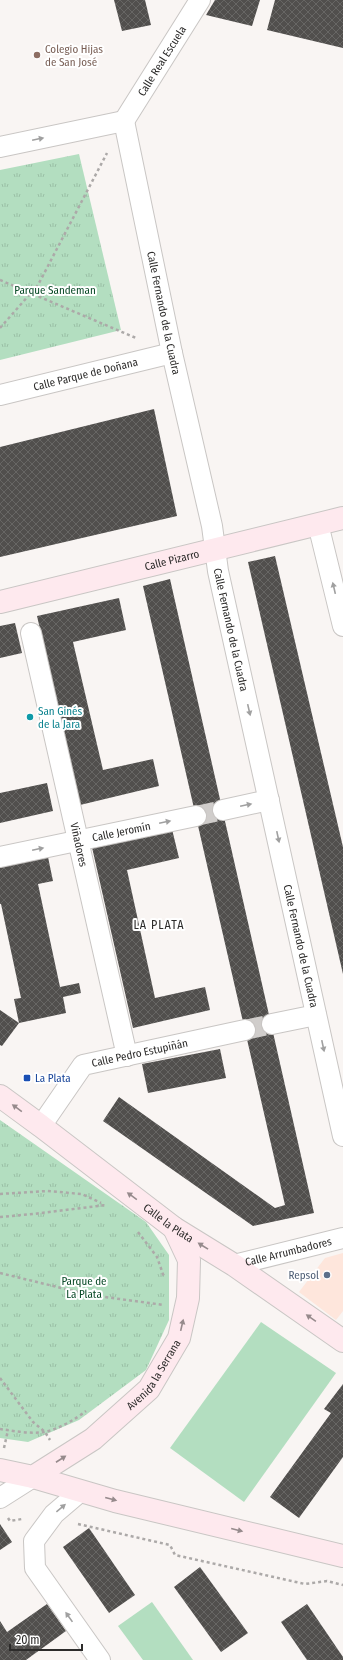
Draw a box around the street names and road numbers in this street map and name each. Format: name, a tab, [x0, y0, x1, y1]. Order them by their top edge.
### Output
street label: Calle Real Escuela	[135, 24, 189, 99]
street label: Calle Fernando de la Cuadra	[144, 250, 183, 376]
street label: Calle Parque de Doñana	[32, 356, 139, 394]
street label: Calle Pizarro	[143, 547, 201, 573]
street label: Calle Fernando de la Cuadra	[211, 567, 250, 693]
street label: Calle Jeromín	[91, 820, 152, 845]
street label: Viñadores	[67, 821, 90, 868]
street label: Calle Fernando de la Cuadra	[281, 883, 320, 1009]
street label: Calle Pedro Estupiñán	[90, 1037, 189, 1070]
street label: Calle la Plata	[141, 1201, 196, 1245]
street label: Calle Arrumbadores	[244, 1235, 333, 1269]
street label: Avenida la Serrana	[124, 1337, 184, 1413]

